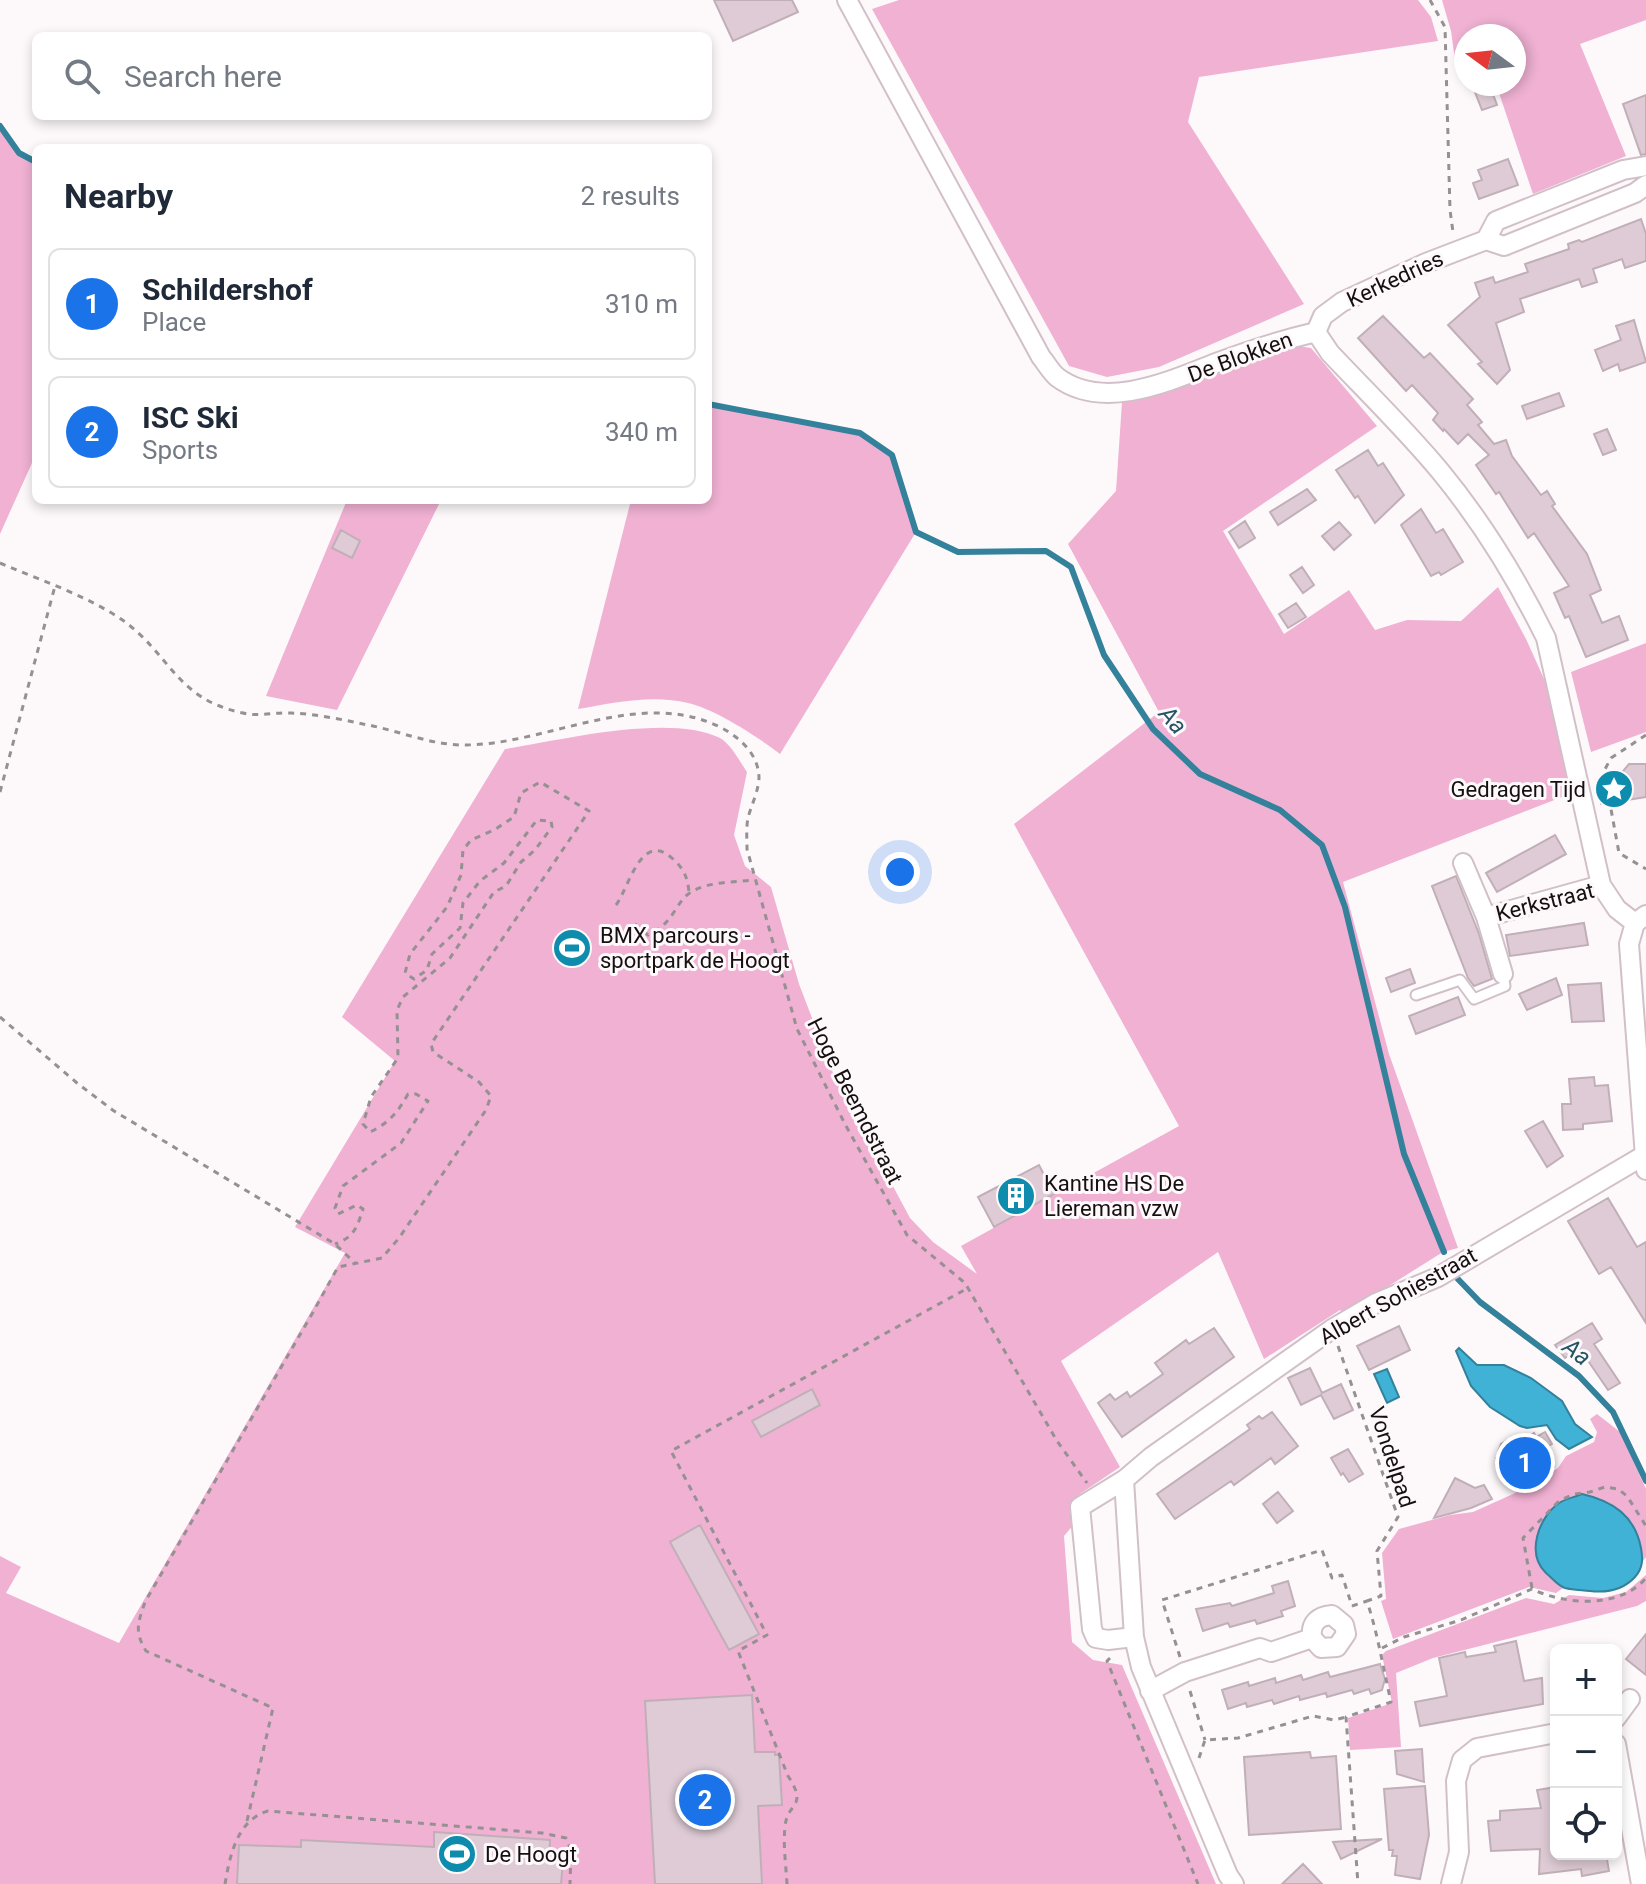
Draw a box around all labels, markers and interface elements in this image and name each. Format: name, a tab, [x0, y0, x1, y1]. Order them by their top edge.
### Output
north arrow	[1454, 24, 1526, 96]
search box	[32, 32, 712, 120]
icon: search	[60, 54, 104, 98]
text: Search here	[124, 59, 282, 94]
text: Nearby	[64, 176, 173, 216]
text: 2 results	[581, 181, 680, 211]
street label: Kerkedries	[1343, 246, 1447, 312]
text: Schildershof	[142, 272, 313, 307]
text: 1	[85, 289, 99, 319]
text: 310 m	[605, 289, 678, 319]
text: Place	[142, 307, 206, 337]
street label: De Blokken	[1184, 327, 1296, 387]
text: ISC Ski	[142, 400, 239, 435]
text: 2	[85, 417, 99, 447]
text: 340 m	[605, 417, 678, 447]
text: Sports	[142, 435, 218, 465]
water label: Aa	[1153, 700, 1193, 740]
place icon: Gedragen Tijd	[1593, 768, 1635, 810]
place label: Gedragen Tijd	[1451, 777, 1586, 802]
your location	[880, 852, 920, 892]
street label: Kerkstraat	[1493, 878, 1597, 926]
place label: BMX parcours - sportpark de Hoogt	[600, 923, 790, 973]
sports icon: BMX parcours - sportpark de Hoogt	[551, 927, 593, 969]
street label: Hoge Beemdstraat	[802, 1014, 908, 1188]
place label: Kantine HS De Liereman vzw	[1044, 1171, 1184, 1221]
building icon: Kantine HS De Liereman vzw	[995, 1175, 1037, 1217]
street label: Albert Sohiestraat	[1315, 1242, 1481, 1350]
water label: Aa	[1557, 1332, 1597, 1372]
street label: Vondelpad	[1364, 1404, 1420, 1510]
pin: 1	[1499, 1433, 1551, 1493]
map controls	[1550, 1644, 1622, 1860]
button: +	[1550, 1644, 1622, 1716]
button: −	[1550, 1716, 1622, 1788]
pin: 2	[679, 1770, 731, 1830]
button: locate	[1550, 1788, 1622, 1860]
sports icon: De Hoogt	[436, 1833, 478, 1875]
place label: De Hoogt	[485, 1842, 577, 1867]

